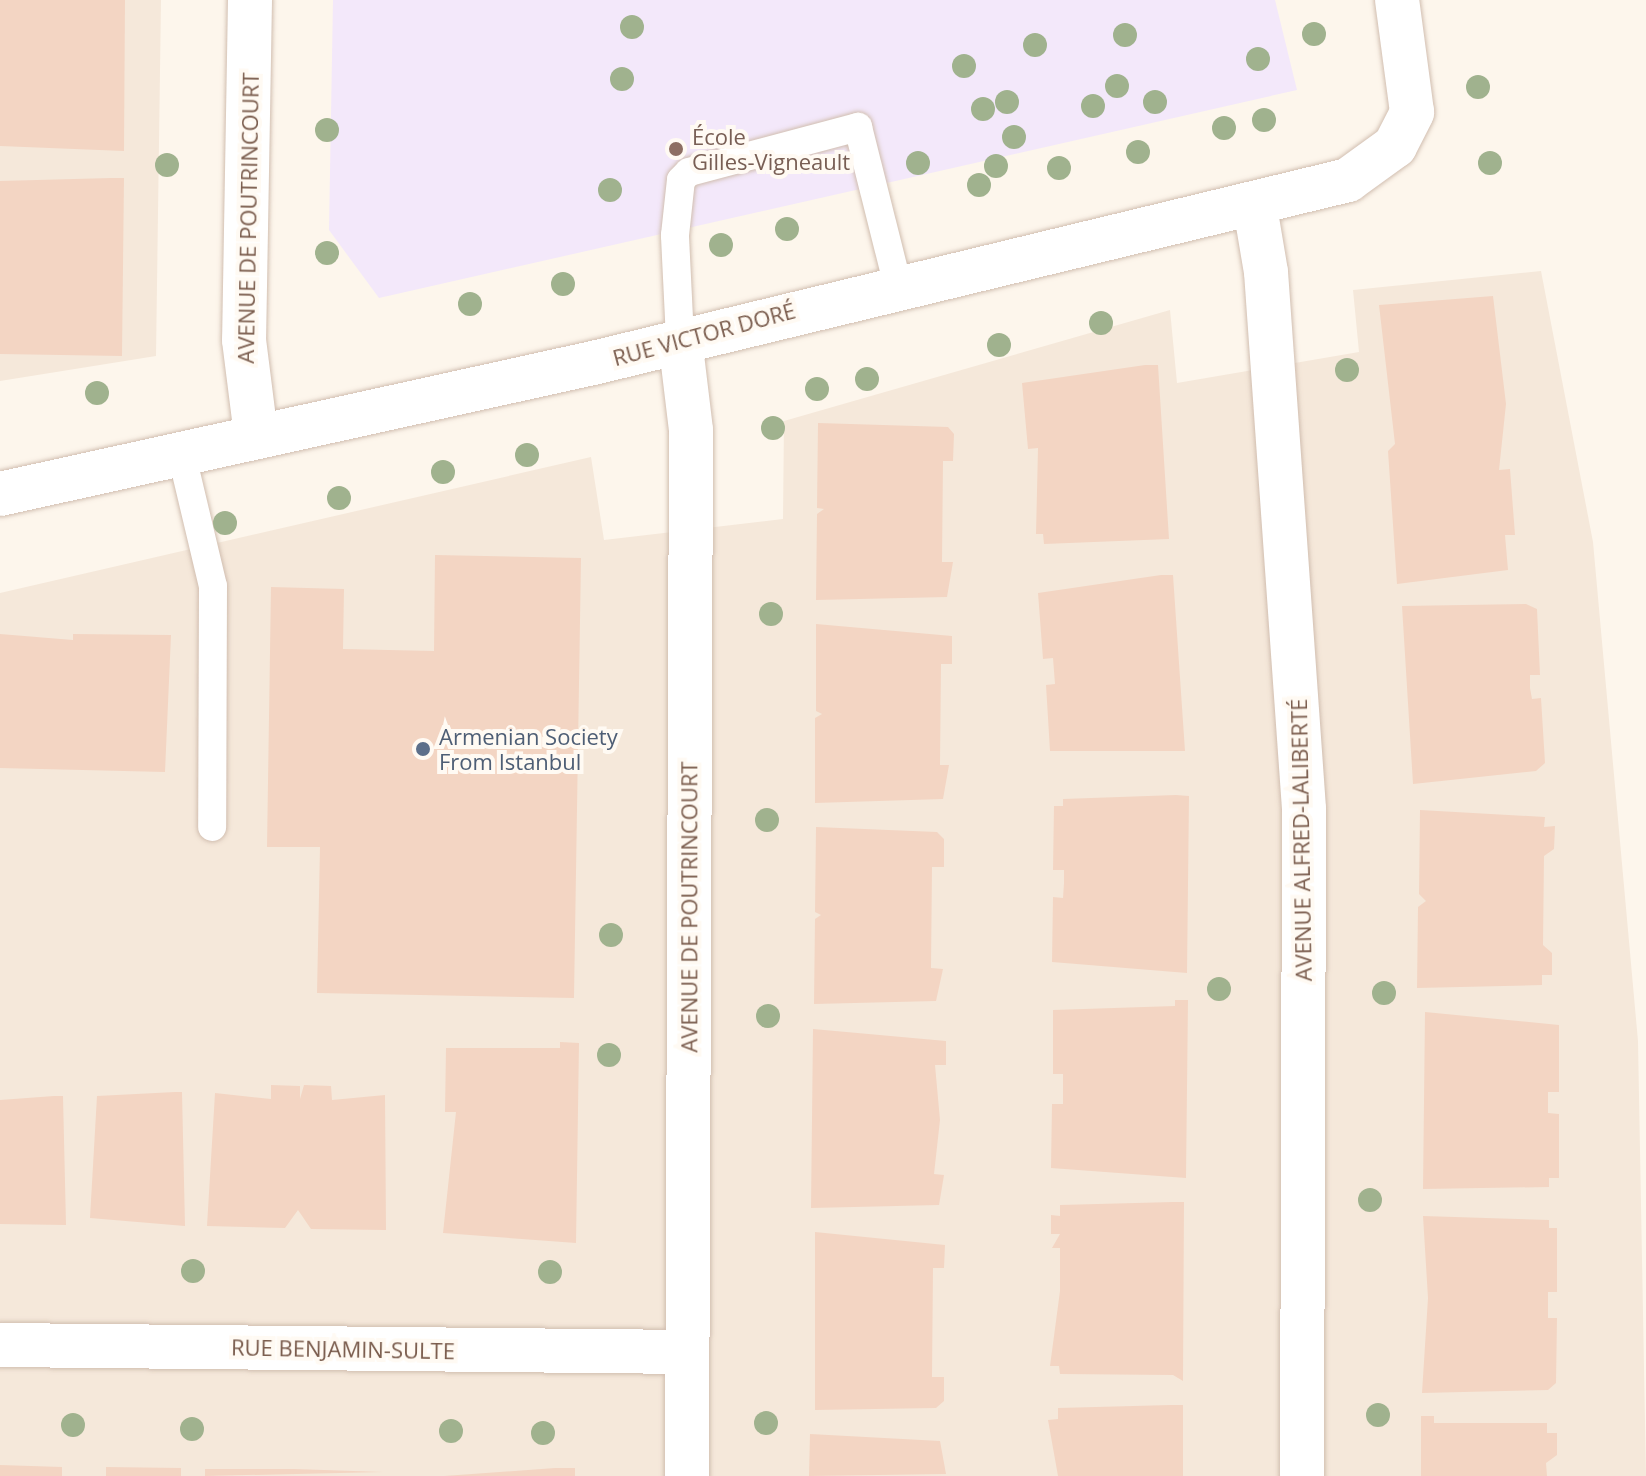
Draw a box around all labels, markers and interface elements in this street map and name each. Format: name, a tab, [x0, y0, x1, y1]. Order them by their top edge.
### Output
street label: AVENUE DE POUTRINCOURT	[232, 72, 264, 364]
place label: École Gilles-Vigneault	[692, 123, 850, 174]
marker: École Gilles-Vigneault	[667, 140, 685, 158]
street label: RUE VICTOR DORÉ	[610, 297, 798, 371]
street label: AVENUE ALFRED-LALIBERTÉ	[1285, 698, 1317, 982]
place label: Armenian Society From Istanbul	[439, 723, 618, 774]
marker: Armenian Society From Istanbul	[414, 740, 432, 758]
street label: AVENUE DE POUTRINCOURT	[676, 761, 702, 1053]
street label: RUE BENJAMIN-SULTE	[231, 1334, 455, 1364]

